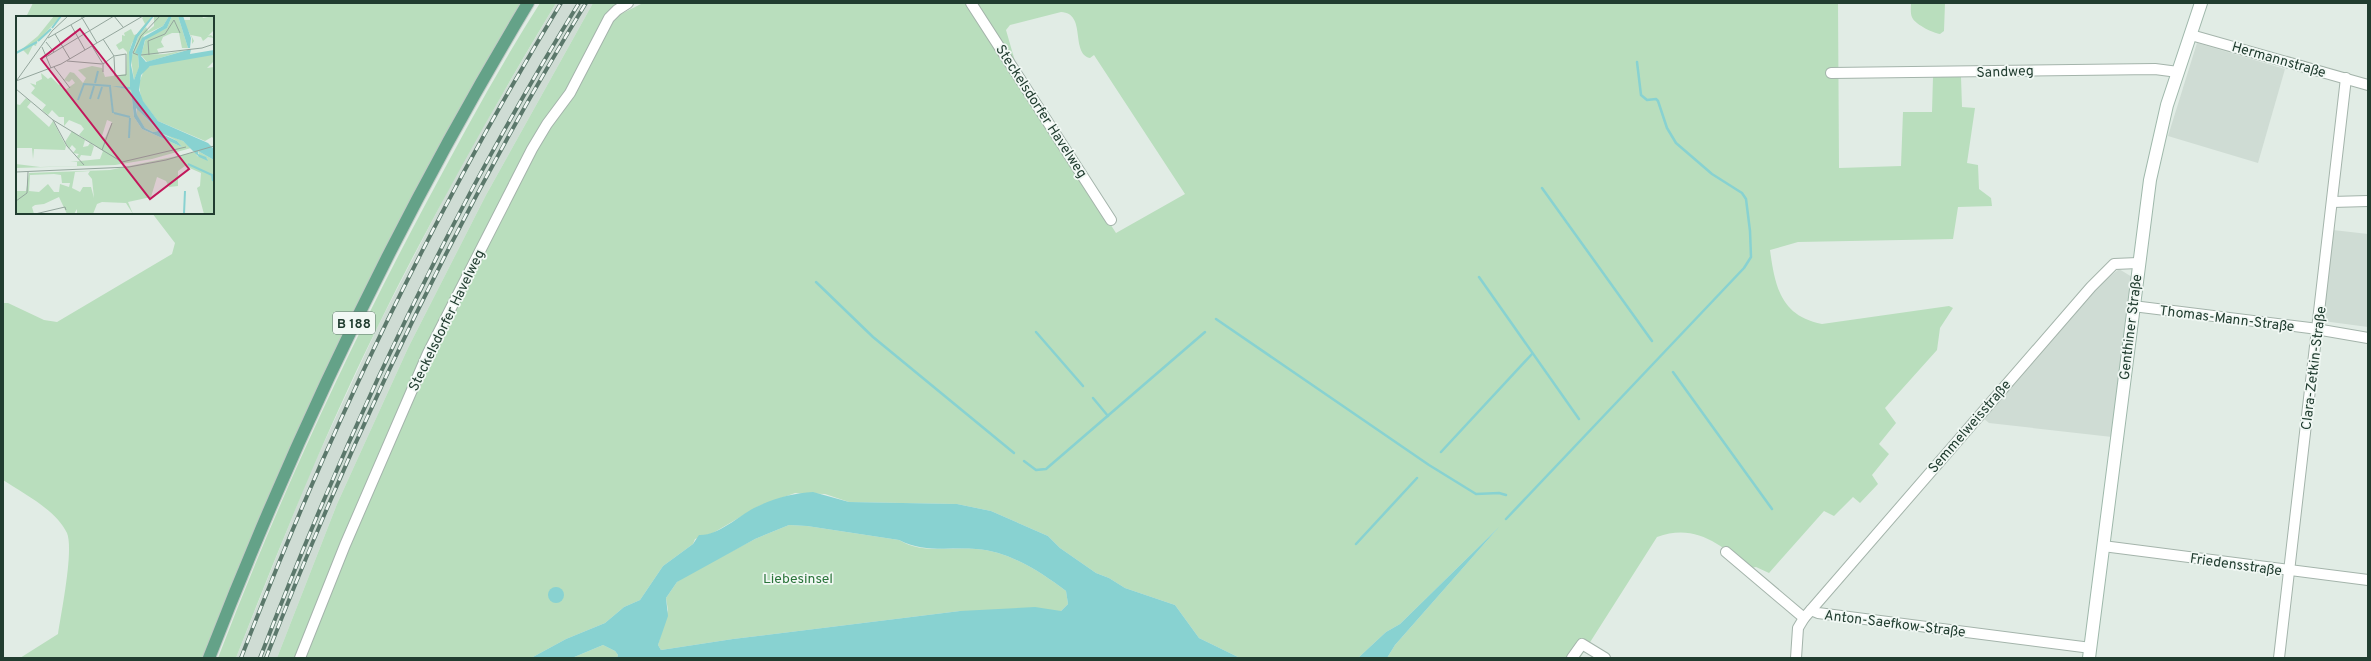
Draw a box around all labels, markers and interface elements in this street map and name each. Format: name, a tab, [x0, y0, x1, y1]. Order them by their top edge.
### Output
inset map	[16, 16, 214, 214]
street label: Hermannstraße	[2230, 39, 2328, 82]
street label: Steckelsdorfer Havelweg	[991, 42, 1090, 182]
street label: Sandweg	[1976, 63, 2034, 82]
street label: Steckelsdorfer Havelweg	[406, 247, 489, 394]
street label: Genthiner Straße	[2117, 273, 2146, 381]
street label: Thomas-Mann-Straße	[2158, 303, 2295, 336]
street label: Clara-Zetkin-Straße	[2298, 305, 2331, 431]
road number: B 188	[333, 312, 375, 334]
street label: Semmelweisstraße	[1925, 377, 2015, 477]
street label: Friedensstraße	[2189, 551, 2283, 580]
park label: Liebesinsel	[763, 571, 833, 588]
street label: Anton-Saefkow-Straße	[1823, 607, 1966, 642]

